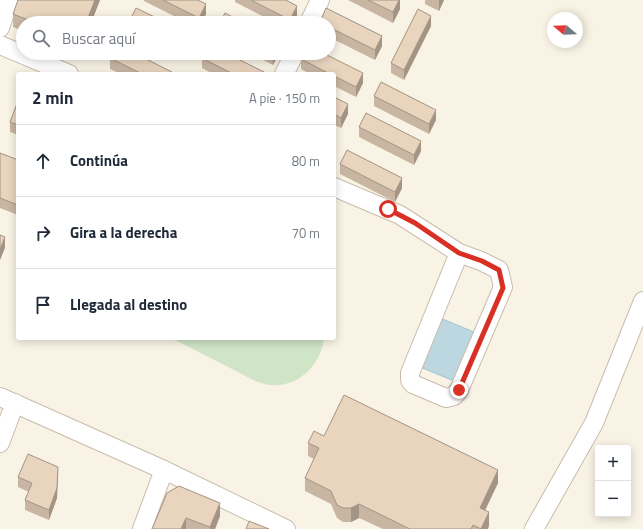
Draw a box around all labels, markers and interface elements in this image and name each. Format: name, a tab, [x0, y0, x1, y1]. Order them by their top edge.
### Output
north arrow	[547, 12, 583, 48]
search box	[16, 16, 336, 60]
icon: search	[30, 27, 52, 49]
text: Buscar aquí	[62, 27, 135, 50]
text: 2 min	[32, 85, 73, 111]
text: A pie · 150 m	[249, 88, 320, 108]
text: Continúa	[70, 149, 128, 172]
icon: ahead	[32, 150, 54, 172]
text: 80 m	[292, 151, 320, 171]
route start	[379, 200, 397, 218]
text: Gira a la derecha	[70, 221, 177, 244]
icon: right	[32, 222, 54, 244]
text: 70 m	[292, 223, 320, 243]
text: Llegada al destino	[70, 293, 187, 316]
icon: arrive	[32, 294, 54, 316]
route end	[450, 381, 468, 399]
map controls	[595, 445, 631, 517]
button: +	[595, 445, 631, 481]
button: −	[595, 481, 631, 517]

